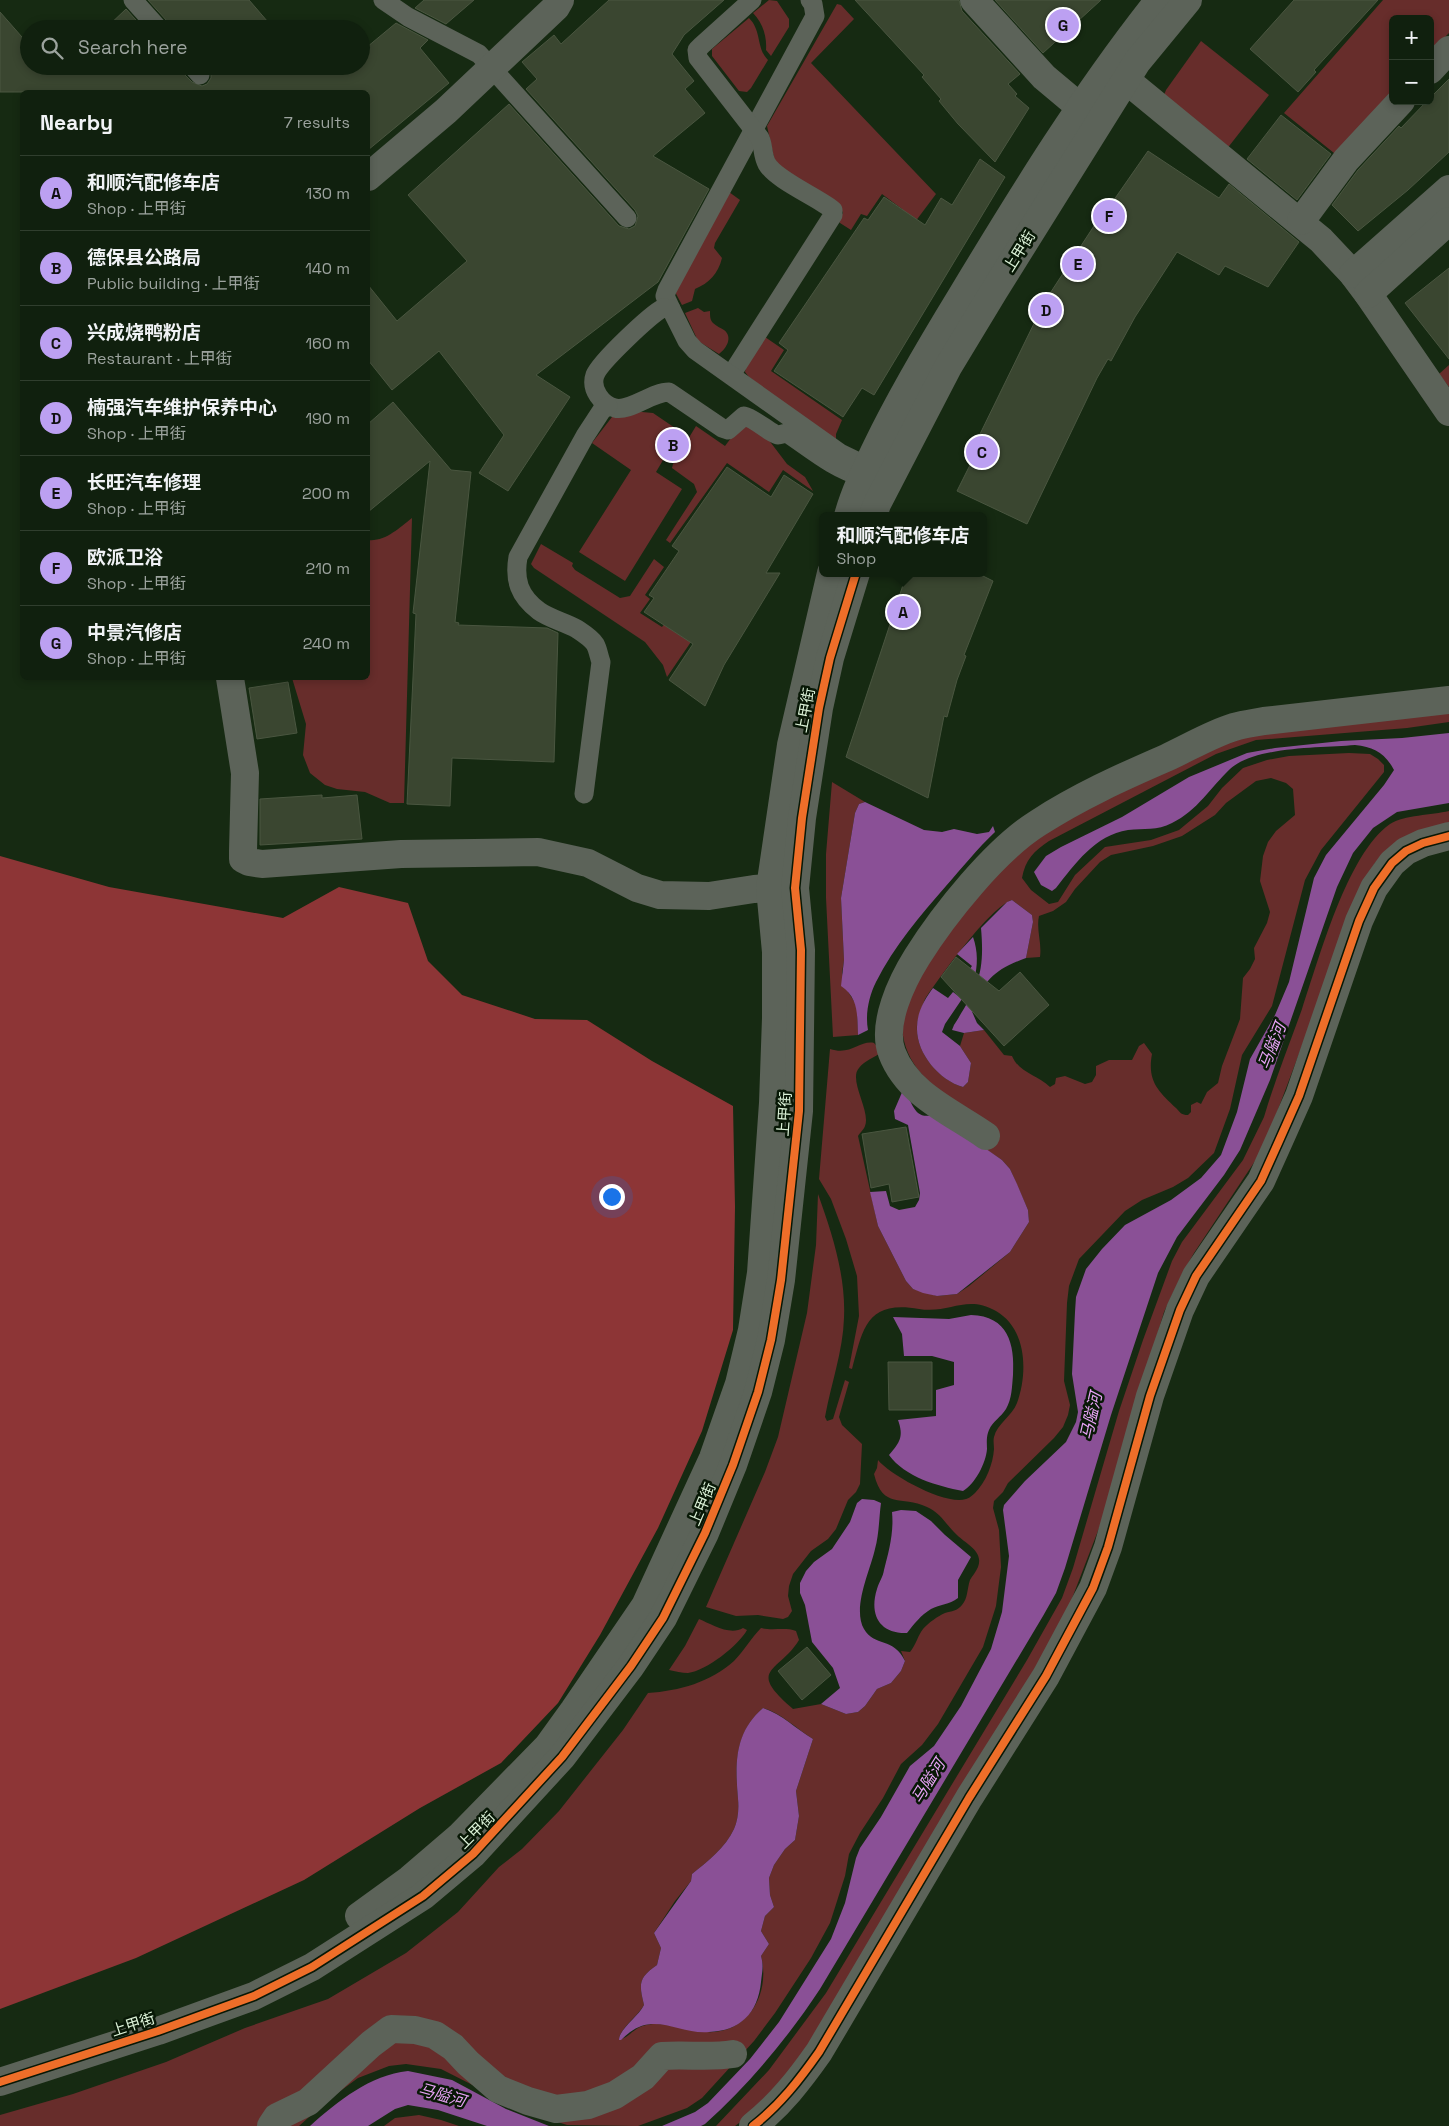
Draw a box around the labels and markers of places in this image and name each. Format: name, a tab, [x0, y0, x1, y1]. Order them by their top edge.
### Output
pin: G	[1047, 6, 1079, 44]
pin: F	[1093, 197, 1125, 235]
pin: E	[1062, 245, 1094, 283]
pin: D	[1030, 291, 1062, 329]
pin: B	[657, 426, 689, 464]
pin: C	[966, 433, 998, 471]
pin: A	[887, 593, 919, 631]

